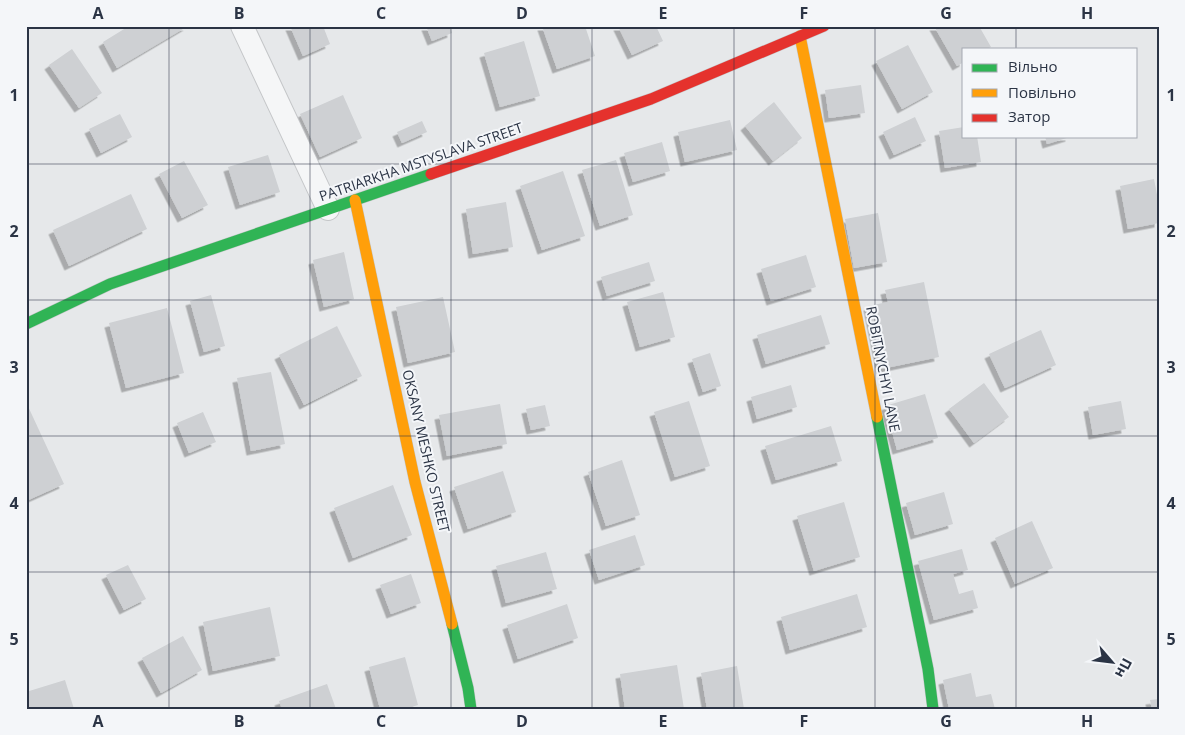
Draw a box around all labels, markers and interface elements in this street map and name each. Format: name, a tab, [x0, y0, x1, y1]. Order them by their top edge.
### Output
text: A	[92, 2, 104, 24]
text: B	[234, 2, 244, 24]
text: C	[376, 2, 386, 24]
text: D	[516, 2, 528, 24]
text: E	[659, 2, 668, 24]
text: F	[800, 2, 808, 24]
text: G	[940, 2, 952, 24]
text: H	[1081, 2, 1093, 24]
legend	[962, 48, 1138, 138]
text: Вільно	[1008, 56, 1057, 76]
text: Повільно	[1008, 82, 1076, 102]
text: 1	[9, 84, 19, 106]
text: 1	[1166, 84, 1176, 106]
text: Затор	[1008, 106, 1050, 126]
street label: PATRIARKHA MSTYSLAVA STREET	[316, 118, 525, 205]
text: 2	[9, 220, 19, 242]
text: 2	[1166, 220, 1176, 242]
street label: ROBITNYCHYI LANE	[862, 304, 905, 433]
text: 3	[9, 356, 19, 378]
text: 3	[1166, 356, 1176, 378]
street label: OKSANY MESHKO STREET	[398, 368, 455, 535]
text: 4	[9, 492, 19, 514]
text: 4	[1166, 492, 1176, 514]
text: 5	[9, 628, 19, 650]
text: 5	[1166, 628, 1176, 650]
north arrow	[1088, 638, 1138, 688]
text: Пн	[1111, 655, 1137, 681]
text: A	[92, 710, 104, 732]
text: B	[234, 710, 244, 732]
text: C	[376, 710, 386, 732]
text: D	[516, 710, 528, 732]
text: E	[659, 710, 668, 732]
text: F	[800, 710, 808, 732]
text: G	[940, 710, 952, 732]
text: H	[1081, 710, 1093, 732]

